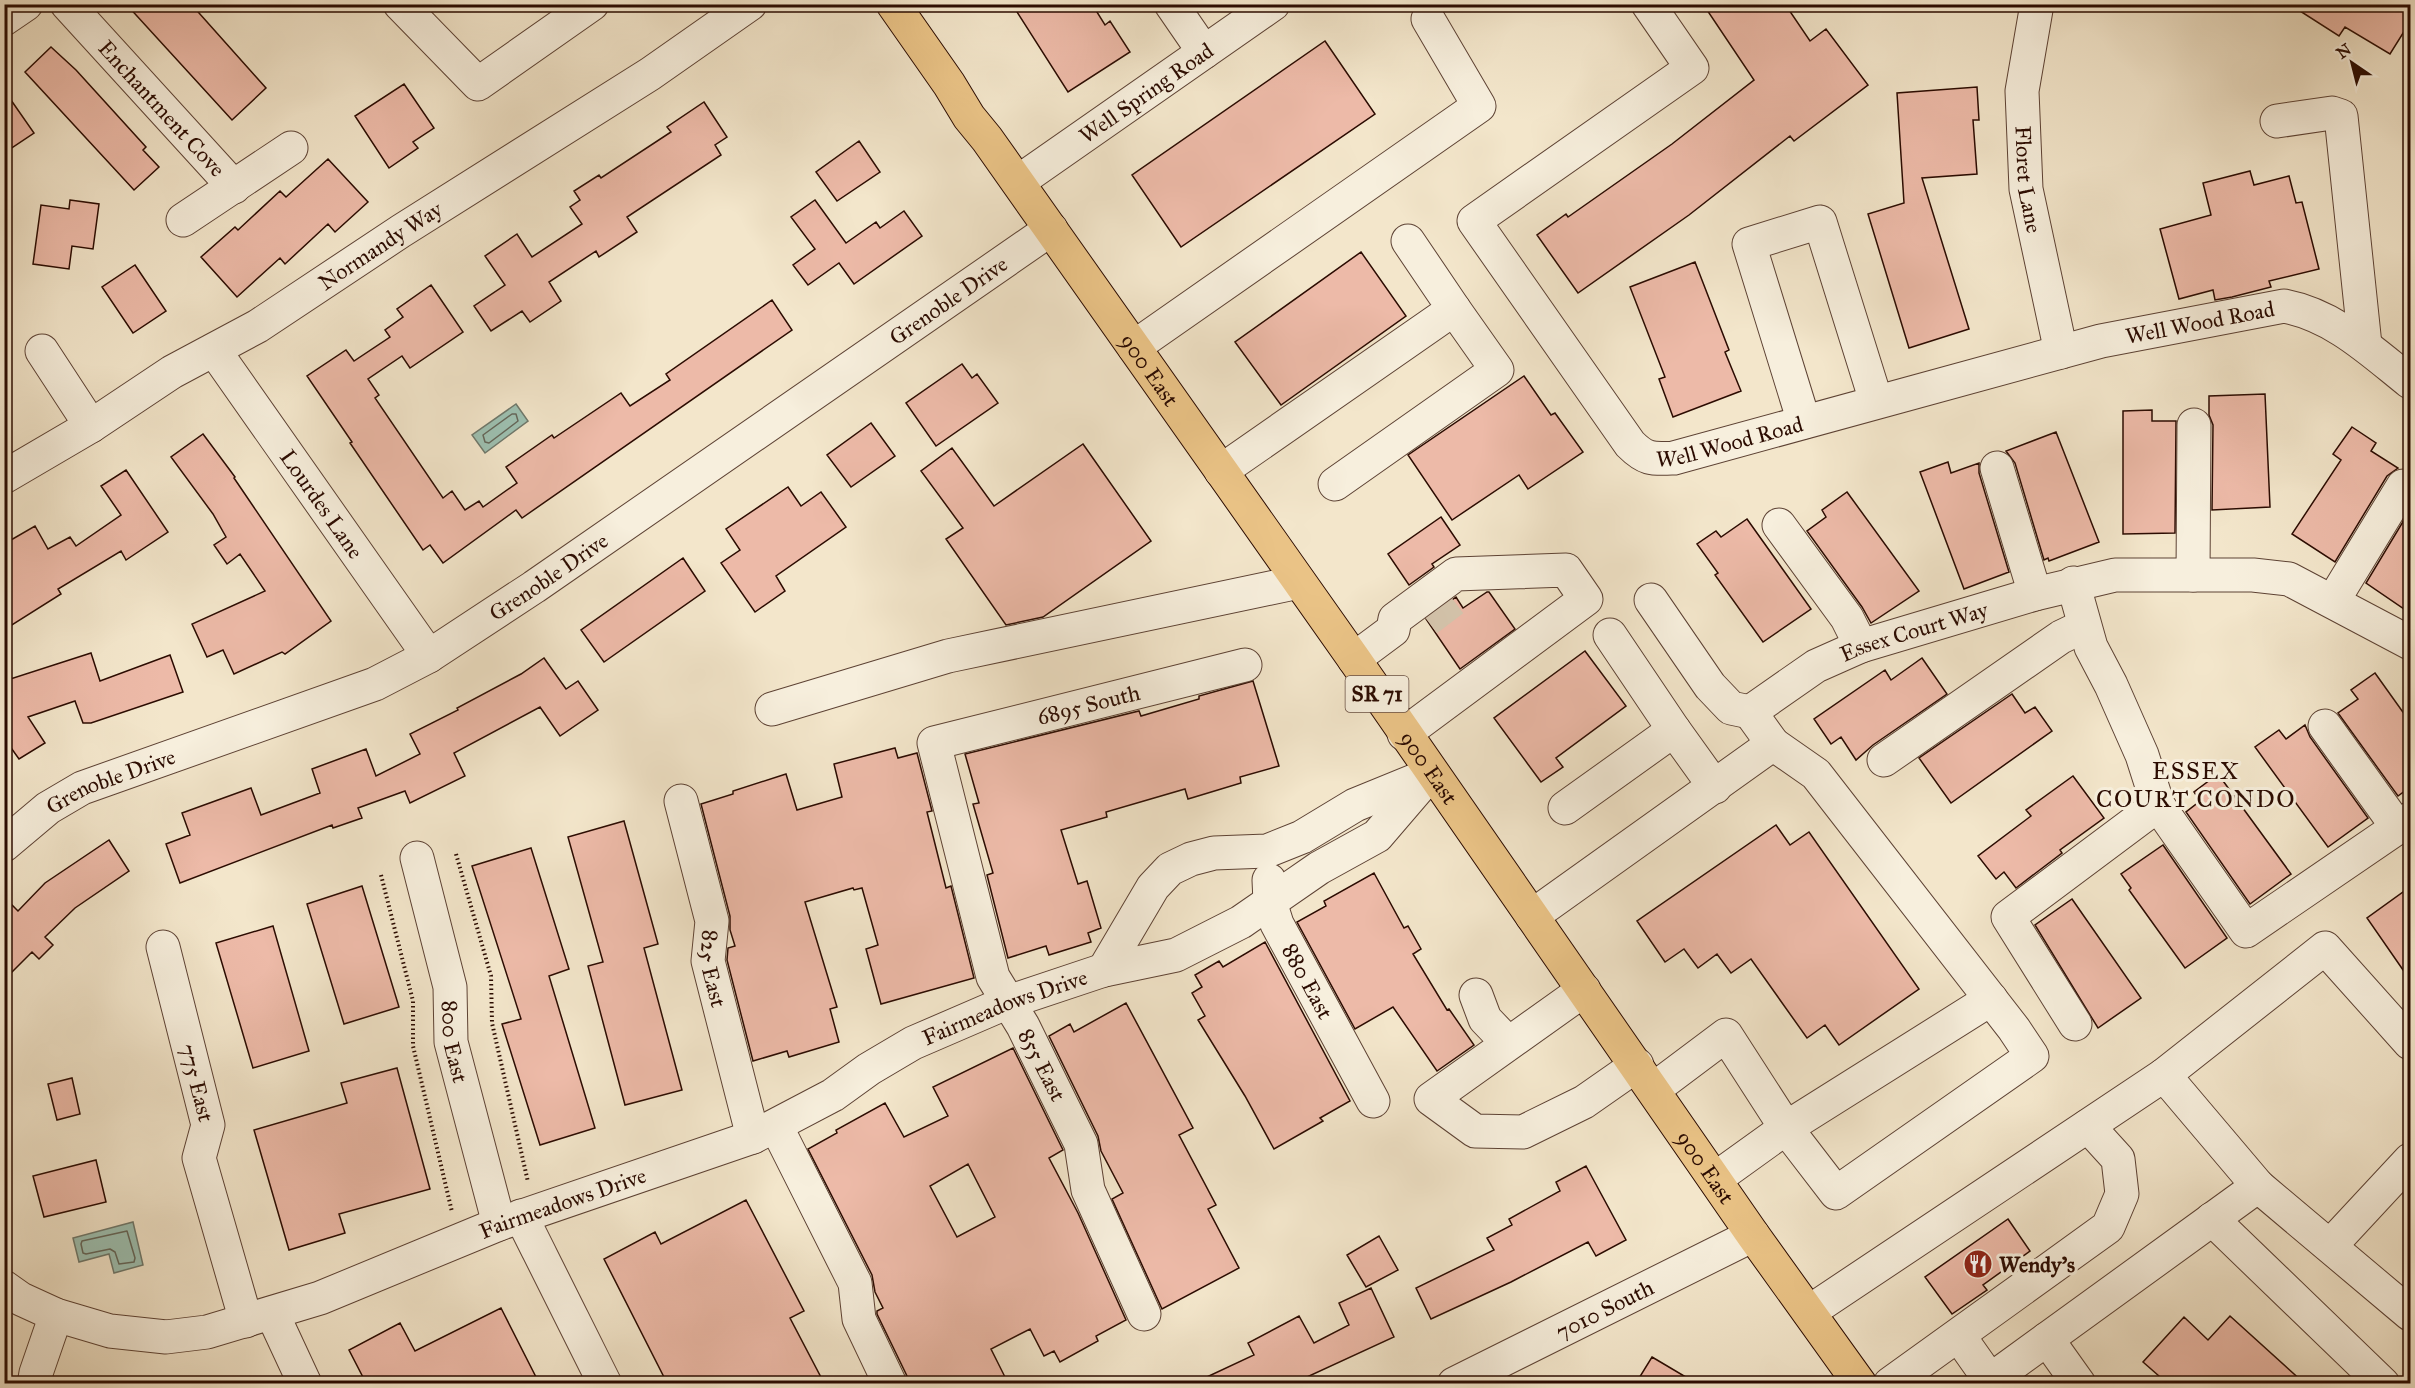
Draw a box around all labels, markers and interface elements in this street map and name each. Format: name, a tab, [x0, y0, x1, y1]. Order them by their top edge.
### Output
north arrow	[2322, 33, 2382, 93]
street label: Enchantment Cove	[93, 34, 231, 182]
street label: Well Spring Road	[1074, 37, 1218, 149]
text: N	[2333, 39, 2355, 63]
street label: Floret Lane	[2010, 125, 2049, 235]
street label: Normandy Way	[313, 195, 448, 296]
street label: Grenoble Drive	[884, 250, 1012, 351]
street label: Well Wood Road	[2123, 295, 2277, 350]
street label: 900 East	[1115, 328, 1185, 412]
street label: Well Wood Road	[1655, 410, 1806, 472]
street label: Lourdes Lane	[275, 444, 370, 564]
street label: Grenoble Drive	[484, 527, 613, 626]
street label: Essex Court Way	[1835, 595, 1992, 667]
road number: SR 71	[1346, 676, 1408, 712]
street label: 6895 South	[1034, 678, 1143, 730]
street label: 900 East	[1394, 726, 1464, 809]
street label: Grenoble Drive	[41, 743, 179, 820]
district label: ESSEX COURT CONDO	[2096, 756, 2296, 814]
street label: 825 East	[694, 929, 733, 1010]
street label: 880 East	[1277, 939, 1339, 1024]
street label: Fairmeadows Drive	[918, 963, 1091, 1051]
street label: 800 East	[437, 1000, 475, 1086]
street label: 855 East	[1012, 1024, 1072, 1106]
street label: 775 East	[174, 1041, 220, 1125]
street label: 900 East	[1671, 1125, 1741, 1209]
street label: Fairmeadows Drive	[475, 1161, 649, 1244]
restaurant icon: Wendy's	[1962, 1248, 1994, 1280]
place label: Wendy's	[1999, 1251, 2075, 1278]
street label: 7010 South	[1551, 1273, 1658, 1345]

